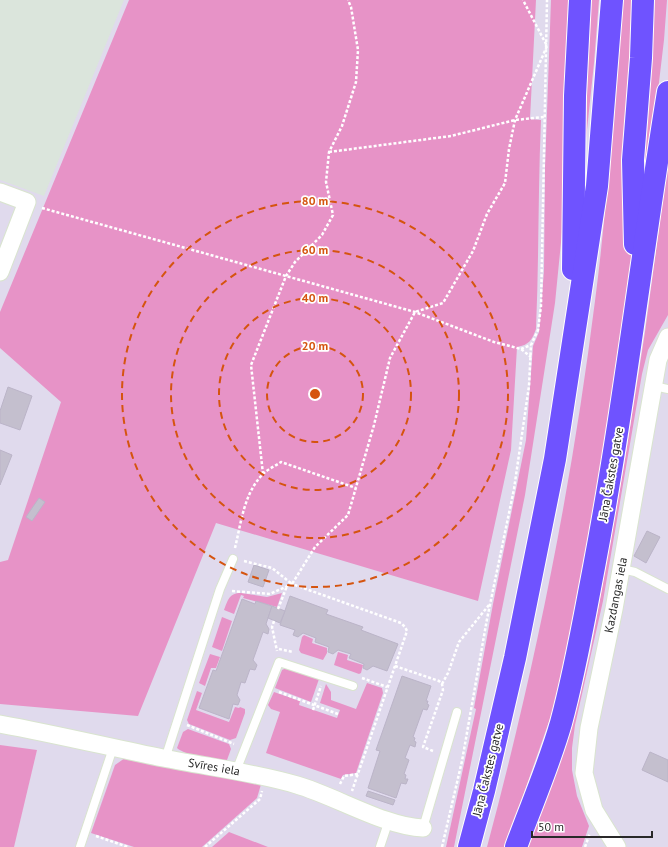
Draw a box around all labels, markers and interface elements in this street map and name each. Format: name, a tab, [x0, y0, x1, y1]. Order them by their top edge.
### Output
text: 80 m	[302, 193, 328, 208]
text: 60 m	[302, 242, 328, 257]
text: 40 m	[302, 290, 328, 305]
text: 20 m	[302, 338, 328, 353]
centre of rings	[308, 387, 322, 401]
street label: Jāņa Čakstes gatve	[595, 426, 627, 523]
street label: Kazdangas iela	[601, 556, 630, 634]
street label: Jāņa Čakstes gatve	[468, 722, 507, 819]
street label: Svīres iela	[187, 755, 241, 778]
scale bar	[532, 813, 652, 839]
text: 50 m	[538, 819, 564, 834]

